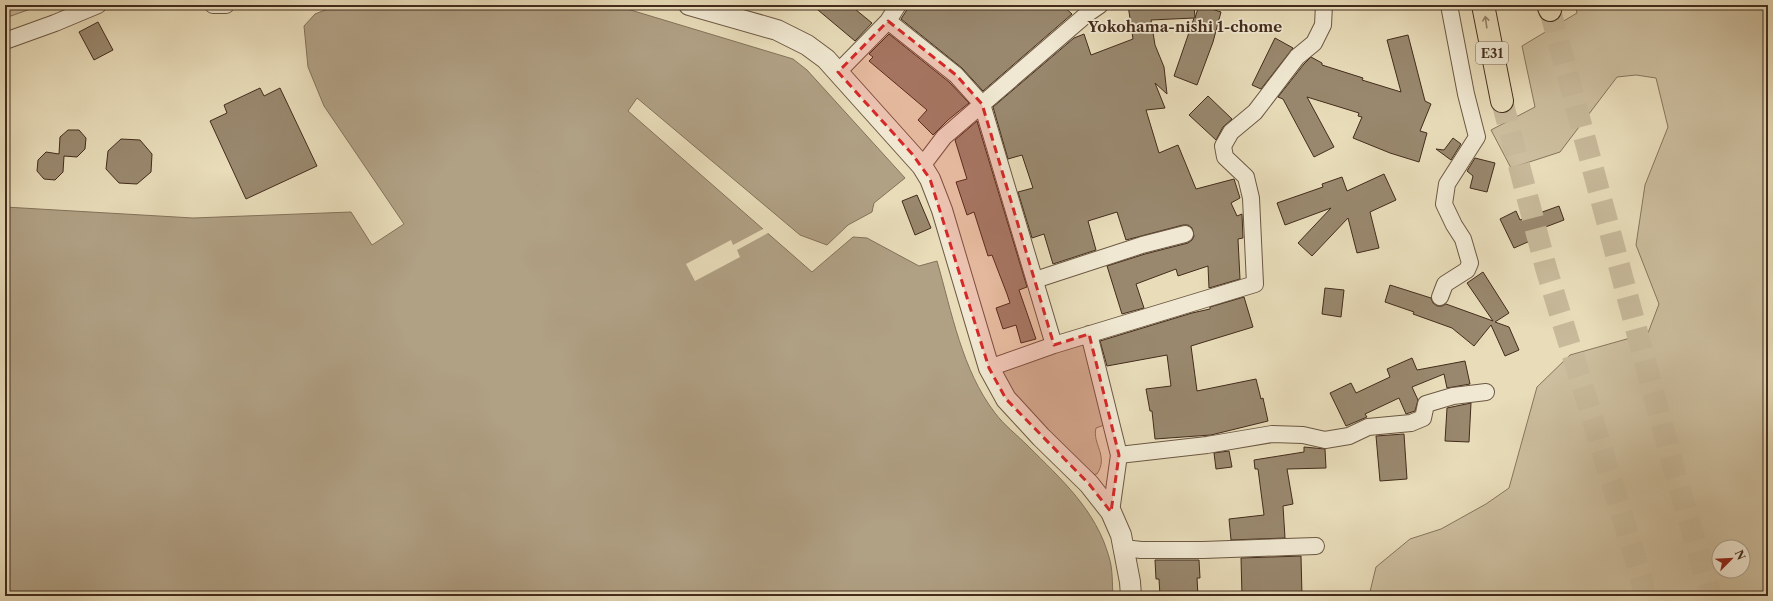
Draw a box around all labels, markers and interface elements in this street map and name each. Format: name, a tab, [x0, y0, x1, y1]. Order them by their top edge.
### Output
one-way arrow	[1482, 16, 1490, 29]
district label: Yokohama-nishi 1-chome	[1087, 17, 1282, 36]
road number: E31	[1476, 42, 1508, 64]
north arrow	[1711, 539, 1751, 579]
text: N	[1732, 548, 1749, 563]

